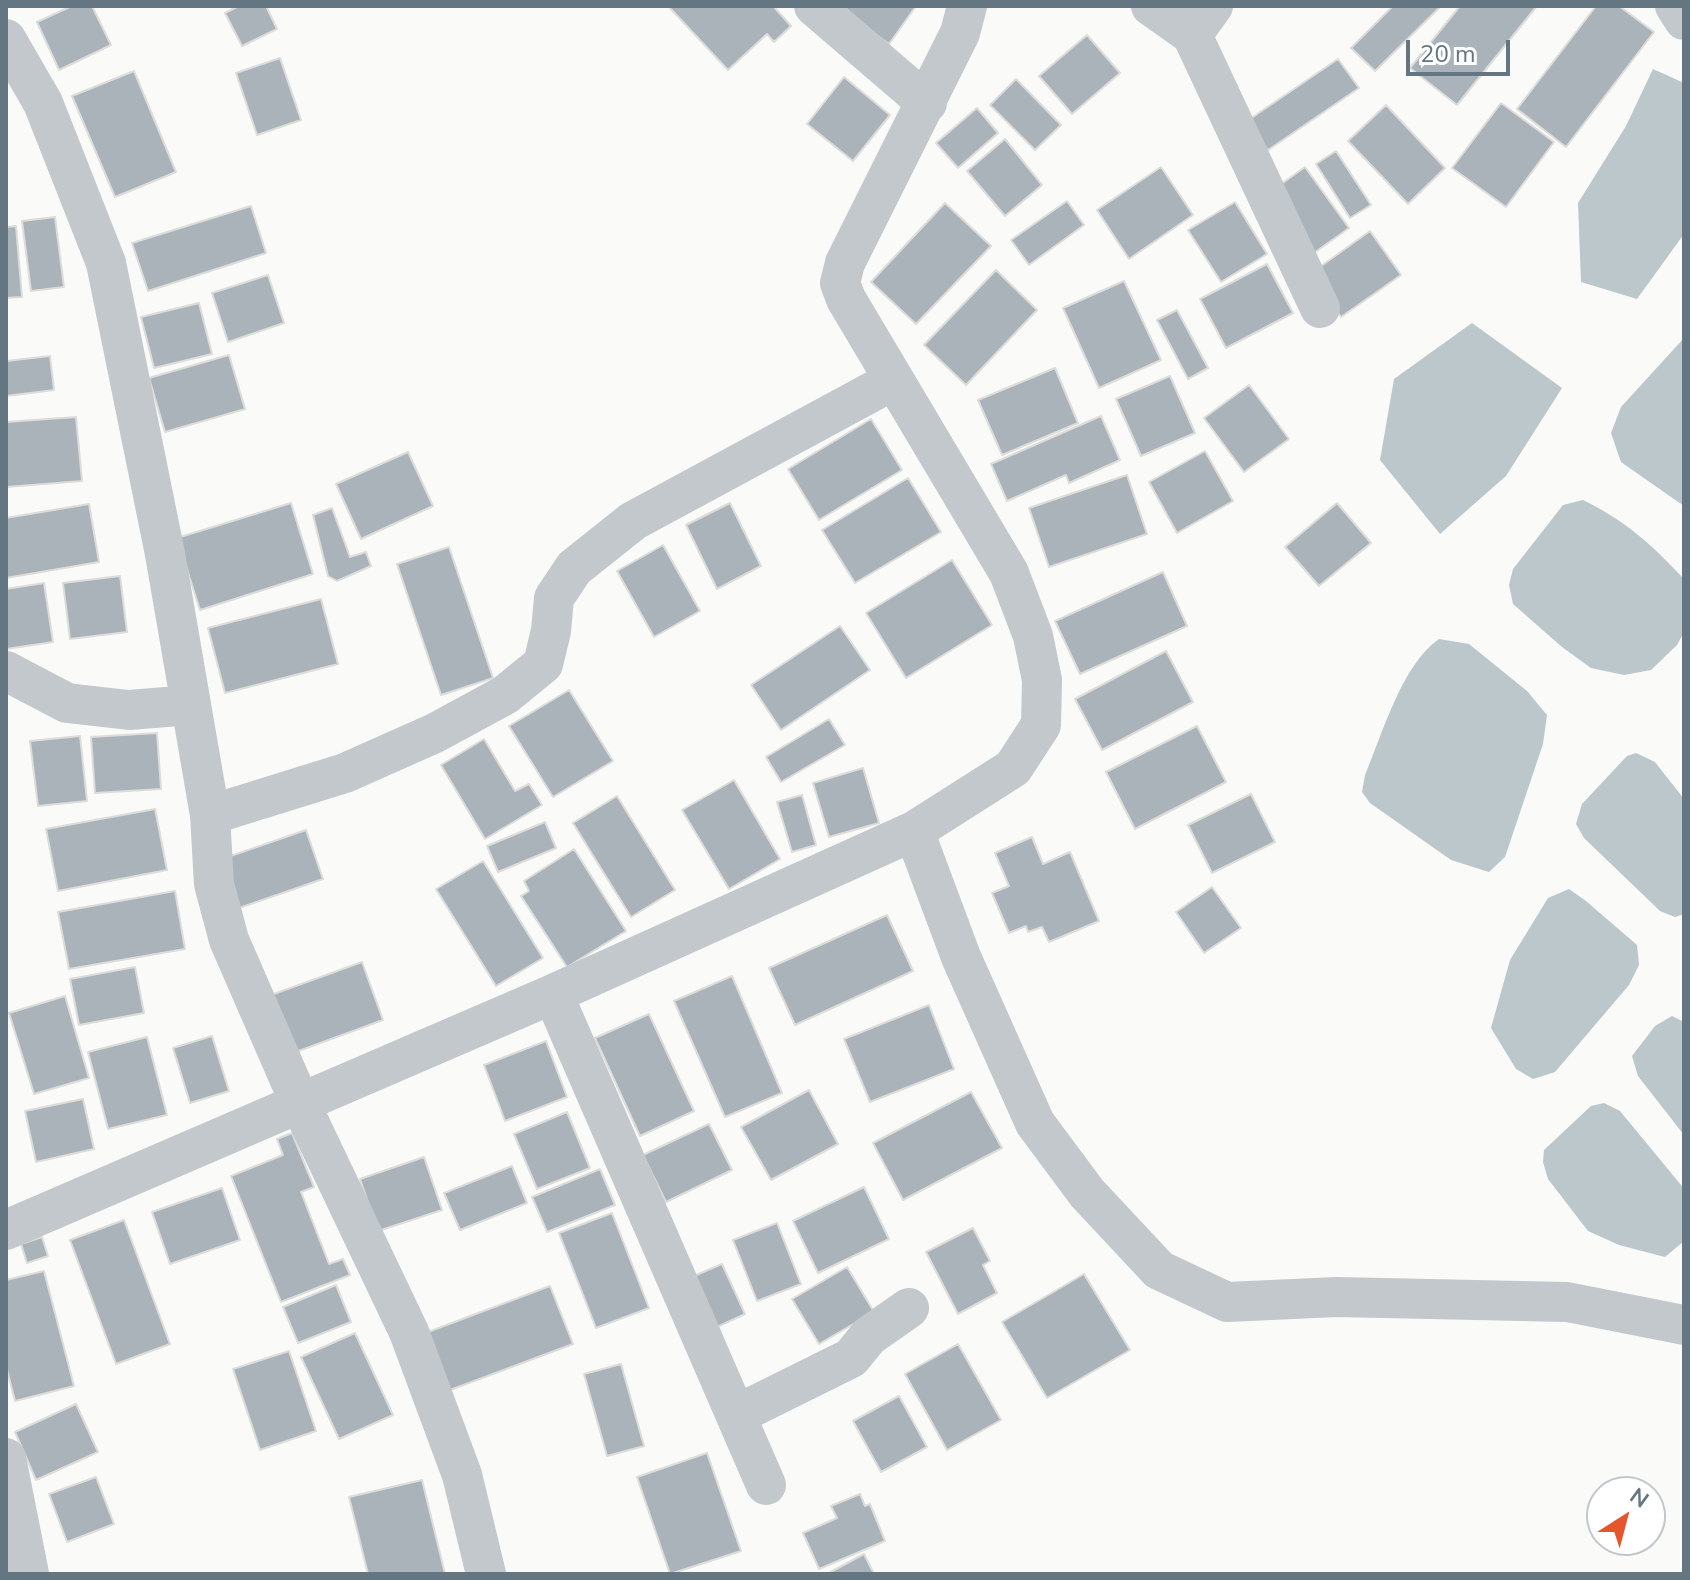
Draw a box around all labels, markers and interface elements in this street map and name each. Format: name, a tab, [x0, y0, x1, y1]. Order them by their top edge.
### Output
scale bar	[1410, 24, 1514, 74]
text: 20 m	[1420, 38, 1476, 70]
north arrow	[1586, 1476, 1666, 1556]
text: N	[1623, 1481, 1654, 1515]

